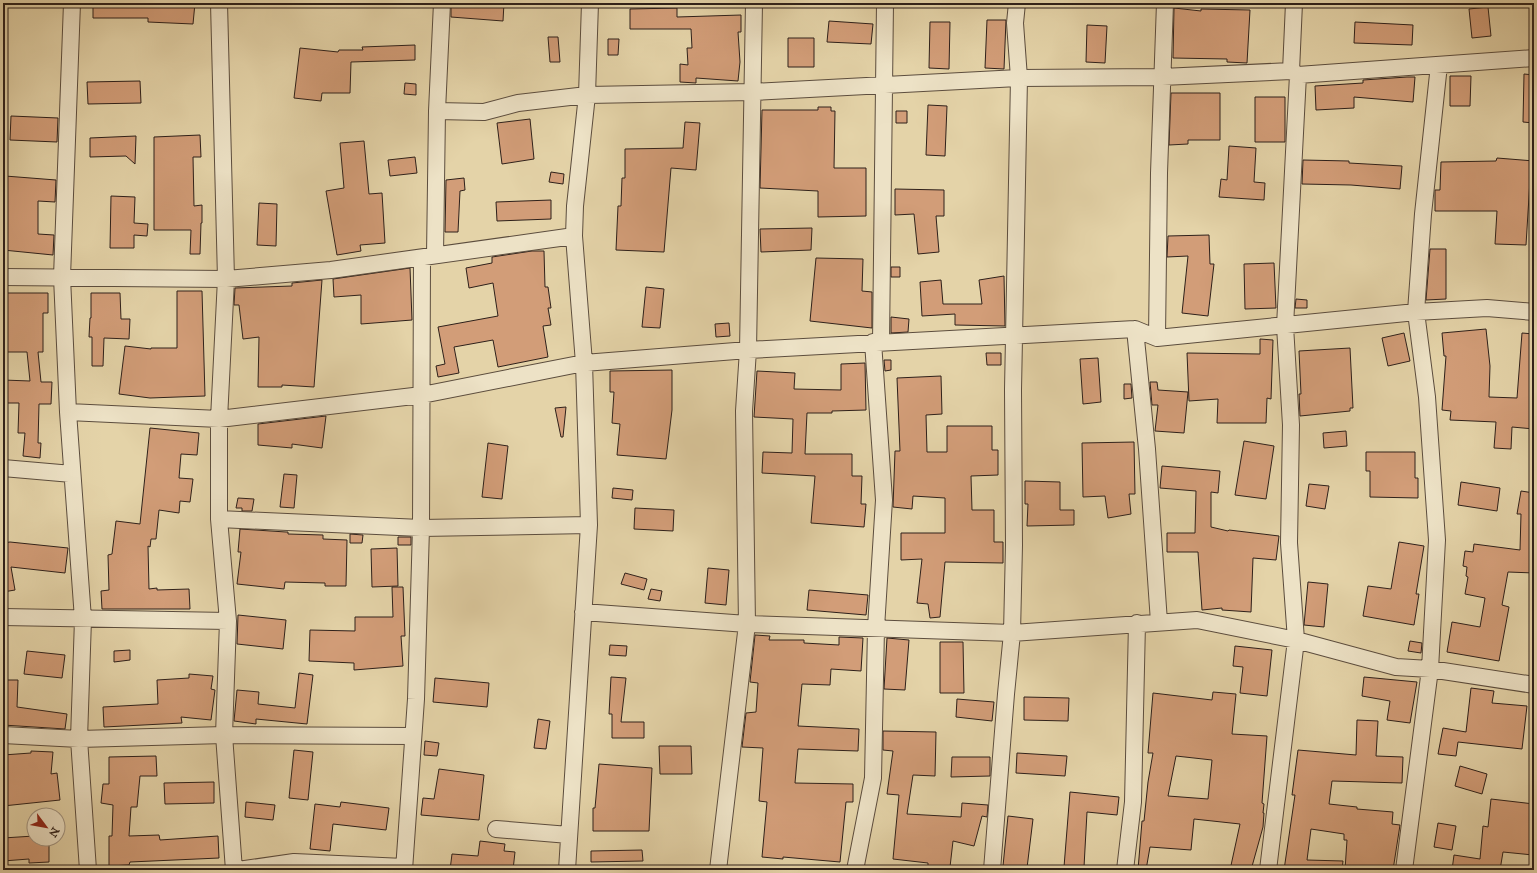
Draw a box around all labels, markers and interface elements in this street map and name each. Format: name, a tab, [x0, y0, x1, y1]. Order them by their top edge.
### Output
north arrow	[26, 807, 66, 847]
text: N	[46, 825, 62, 840]

